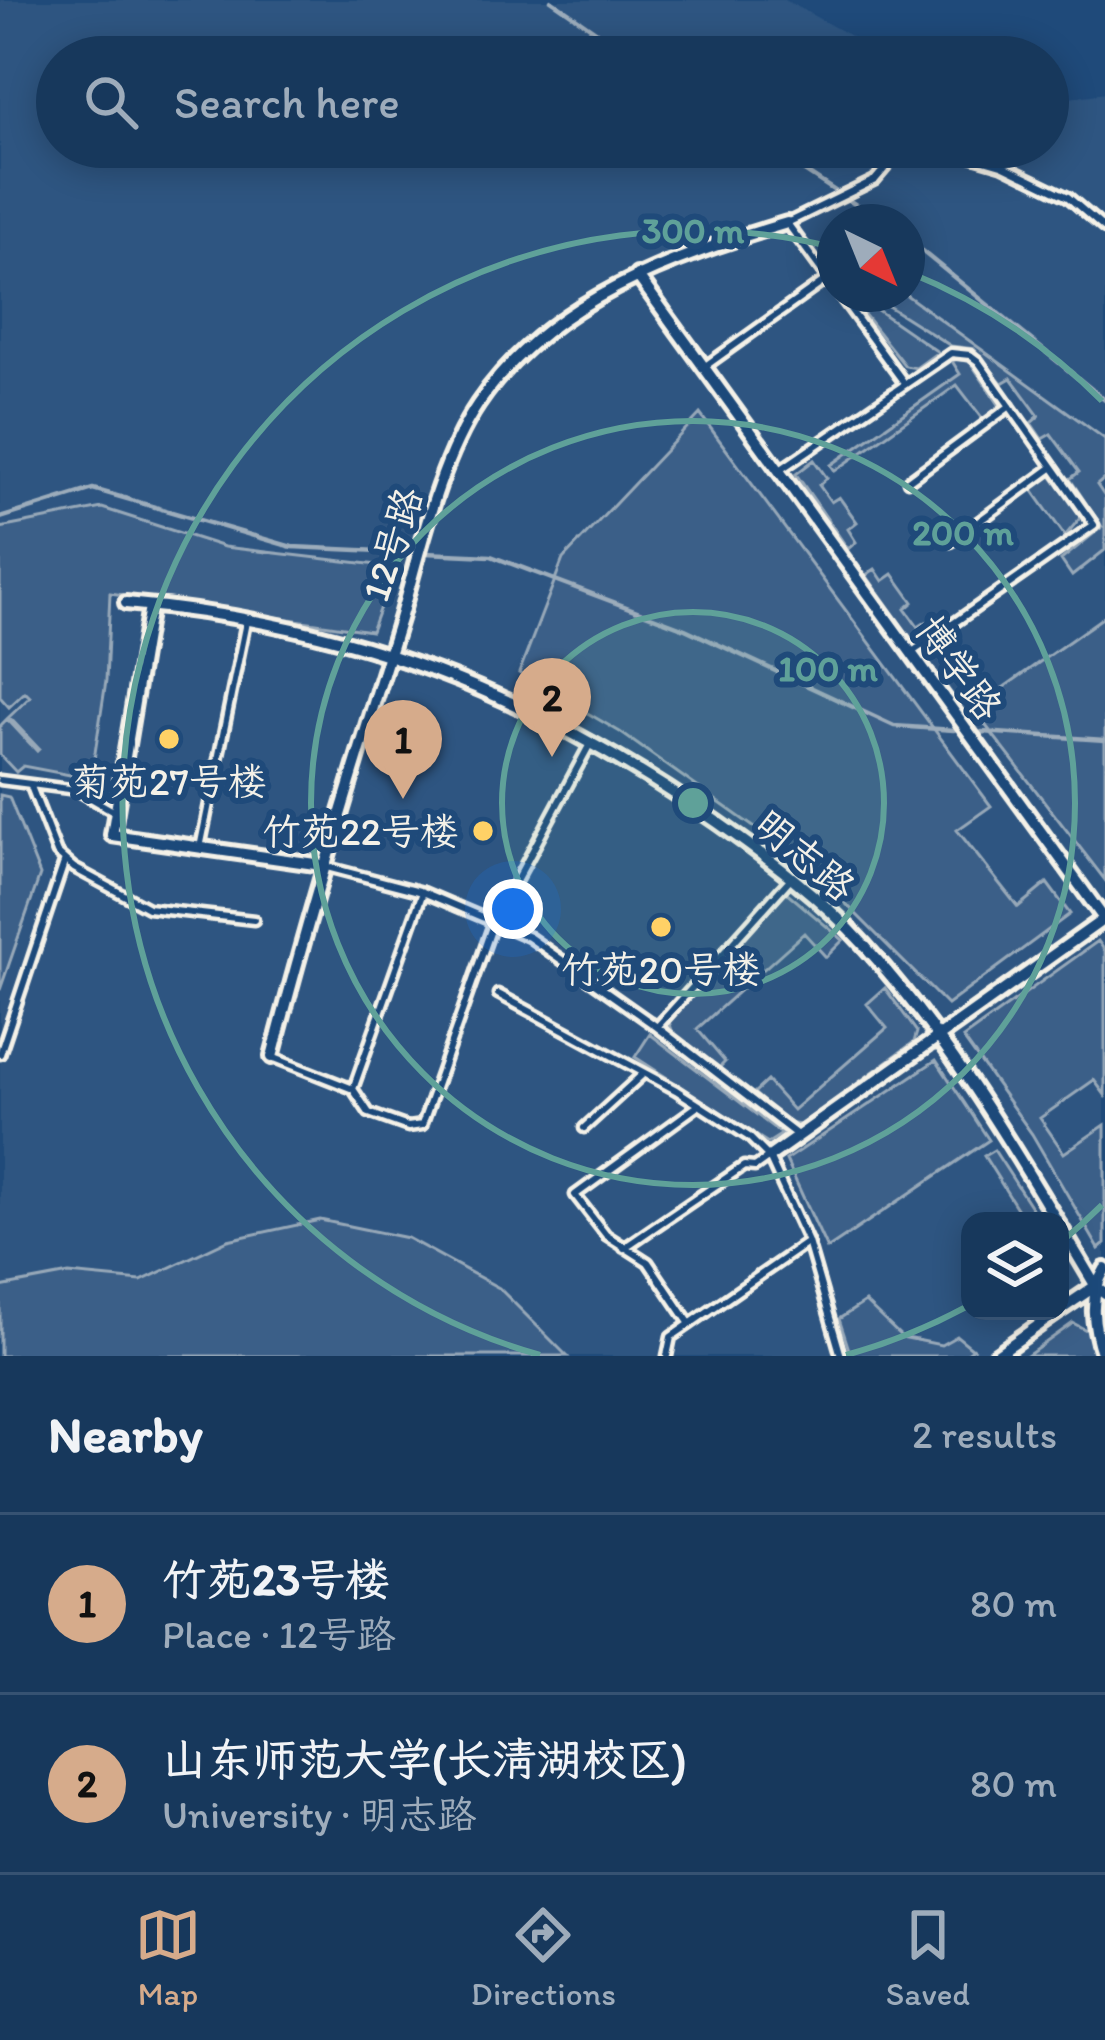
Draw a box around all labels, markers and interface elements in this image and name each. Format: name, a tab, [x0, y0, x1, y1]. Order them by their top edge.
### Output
search box	[36, 36, 1069, 168]
icon: search	[78, 69, 144, 135]
text: Search here	[174, 75, 400, 129]
north arrow	[817, 204, 925, 312]
text: 300 m	[642, 209, 745, 252]
street label: 12号路	[352, 481, 432, 607]
text: 200 m	[912, 511, 1015, 554]
street label: 博学路	[906, 607, 1012, 729]
text: 100 m	[778, 647, 878, 690]
pin: 2	[513, 658, 591, 757]
pin: 1	[364, 700, 442, 799]
marker: 菊苑27号楼	[156, 726, 182, 752]
place label: 菊苑27号楼	[71, 758, 267, 805]
centre of rings	[672, 782, 714, 824]
street label: 明志路	[745, 799, 865, 911]
place label: 竹苑22号楼	[262, 808, 459, 855]
marker: 竹苑22号楼	[470, 818, 496, 844]
your location	[483, 879, 543, 939]
marker: 竹苑20号楼	[648, 914, 674, 940]
place label: 竹苑20号楼	[561, 946, 761, 993]
map controls	[961, 1212, 1069, 1320]
button: layers	[961, 1212, 1069, 1320]
text: Nearby	[48, 1404, 203, 1465]
text: 2 results	[912, 1411, 1057, 1458]
text: 竹苑23号楼	[162, 1552, 390, 1606]
text: 1	[78, 1580, 96, 1627]
text: 80 m	[970, 1580, 1057, 1627]
text: Place · 12号路	[162, 1611, 395, 1658]
text: 山东师范大学(长清湖校区)	[162, 1732, 686, 1786]
text: 2	[77, 1760, 97, 1807]
text: 80 m	[970, 1760, 1057, 1807]
text: University · 明志路	[162, 1791, 476, 1838]
tab: Map	[135, 1902, 201, 2013]
tab: Directions	[471, 1902, 616, 2013]
tab: Saved	[886, 1902, 970, 2013]

